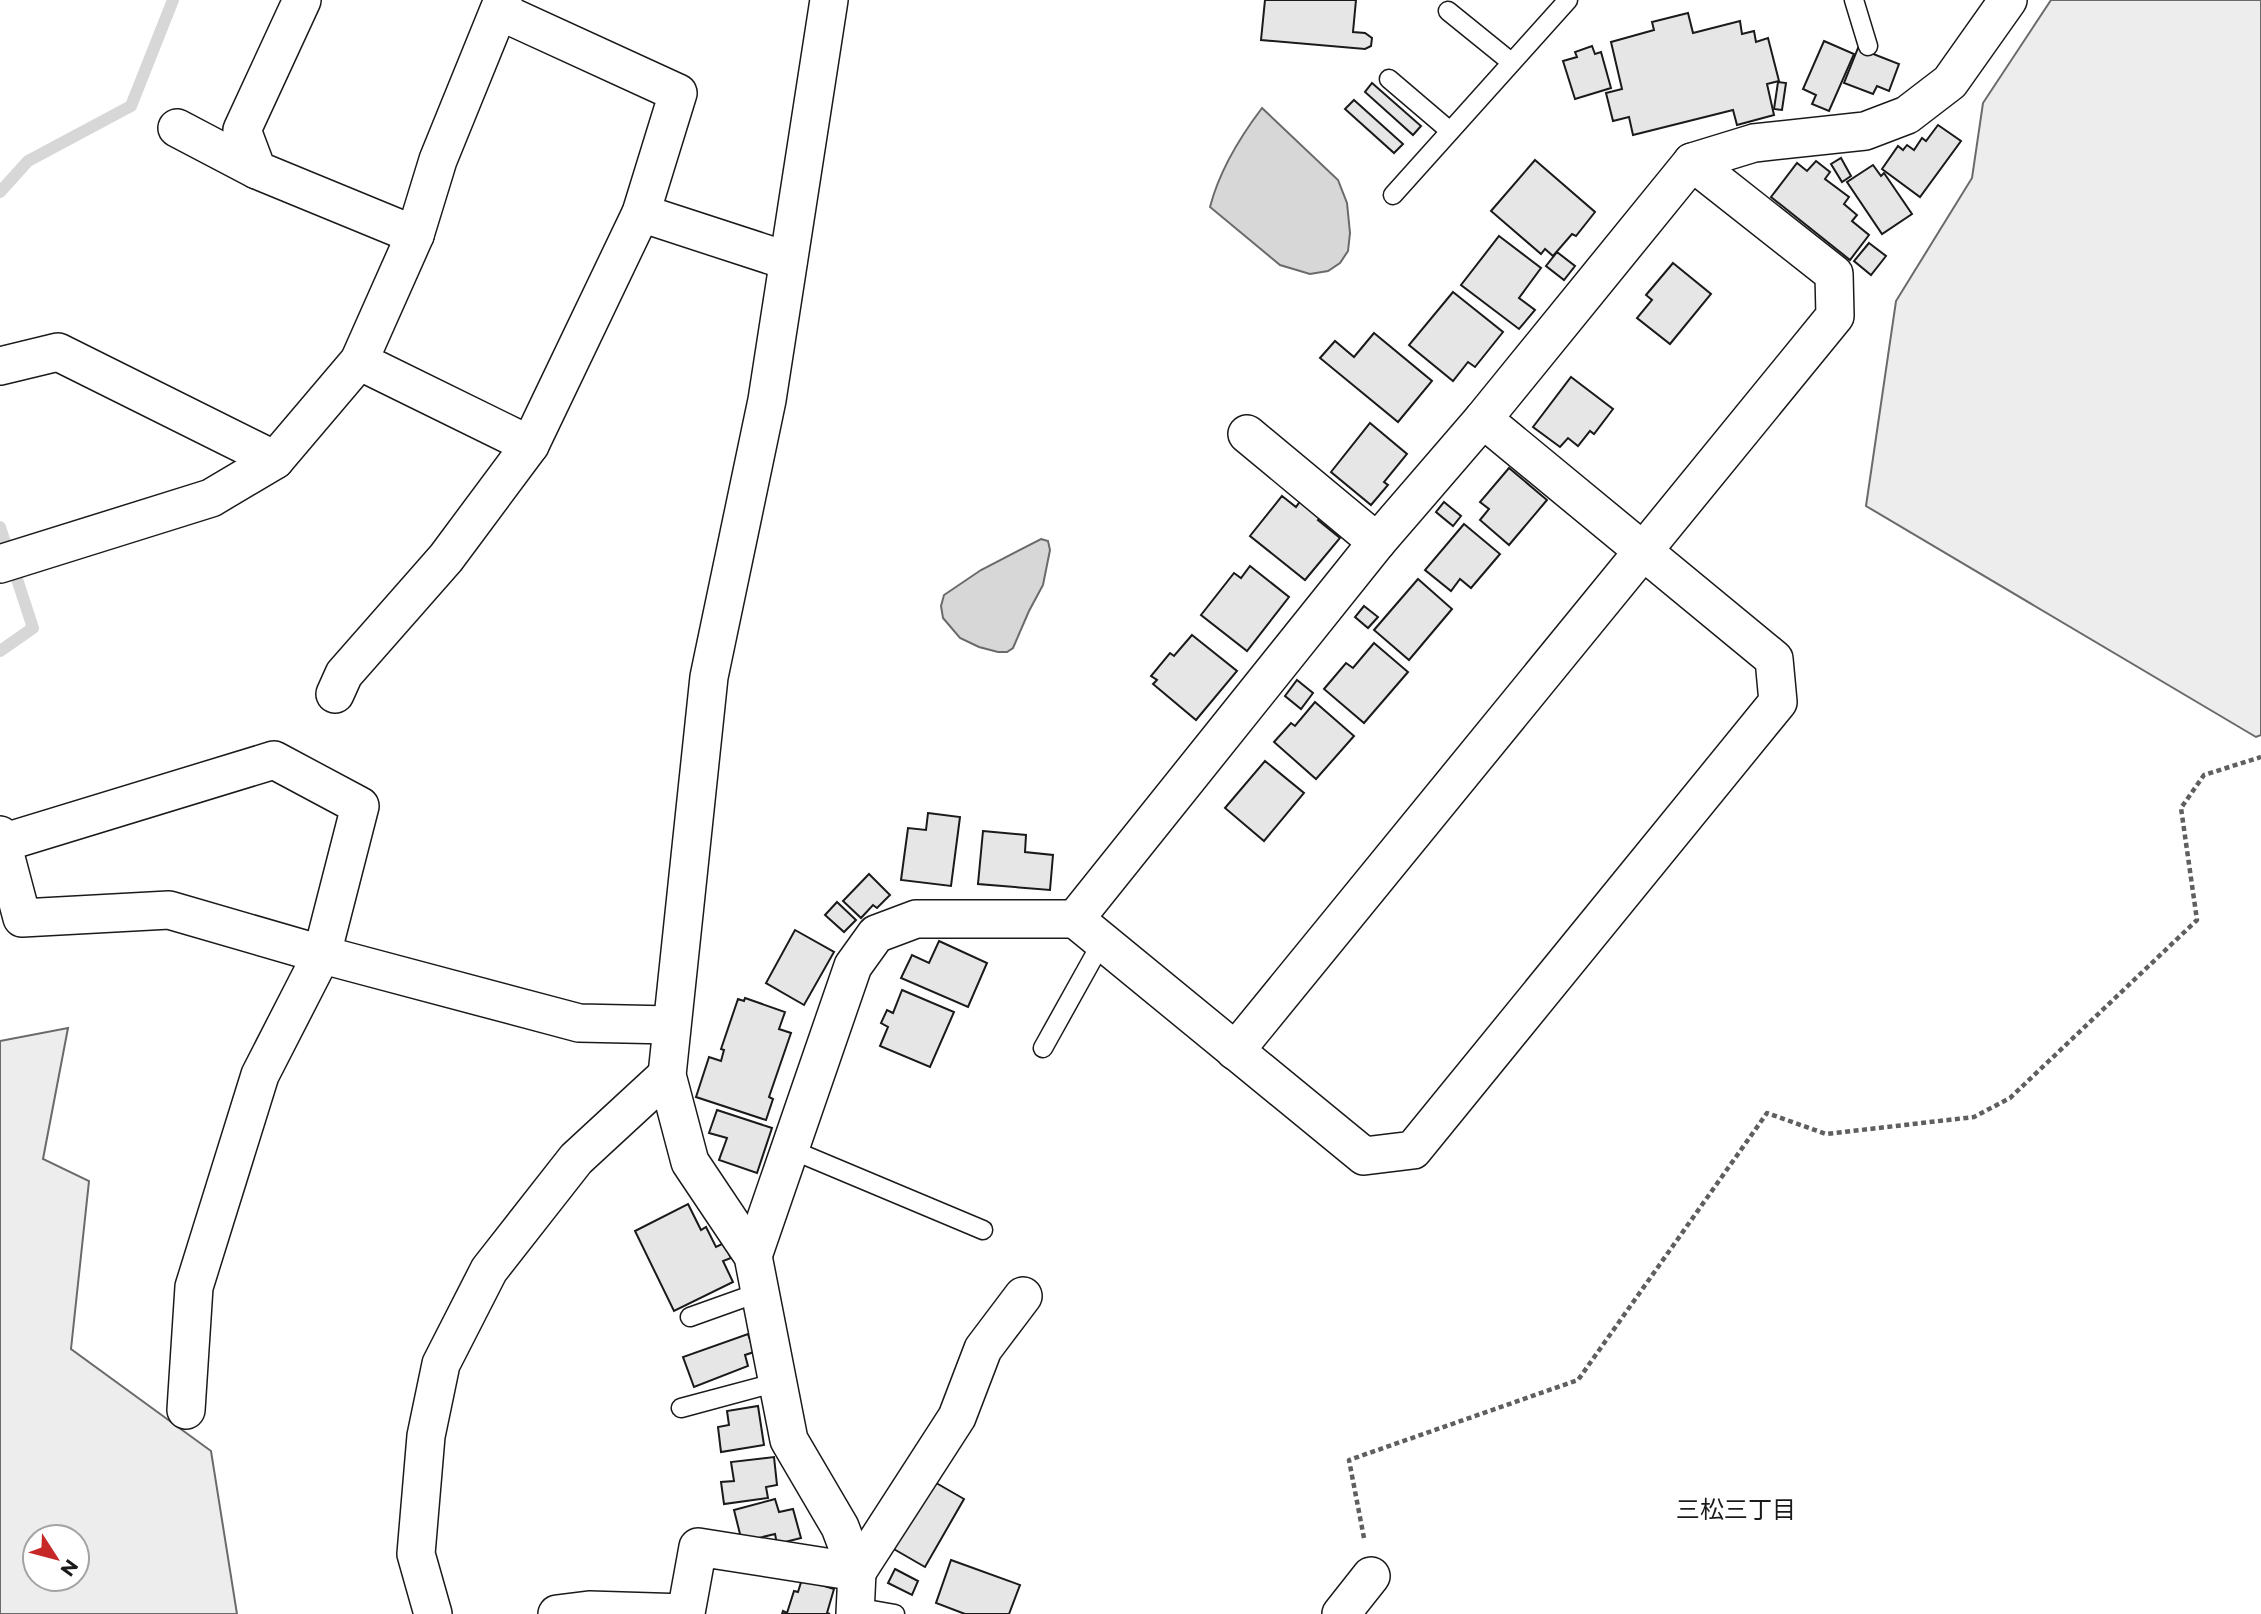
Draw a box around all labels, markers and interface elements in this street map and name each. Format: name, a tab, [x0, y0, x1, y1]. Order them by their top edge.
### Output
district label: 三松三丁目	[1676, 1495, 1796, 1524]
north arrow	[21, 1523, 91, 1593]
text: N	[56, 1555, 83, 1581]

